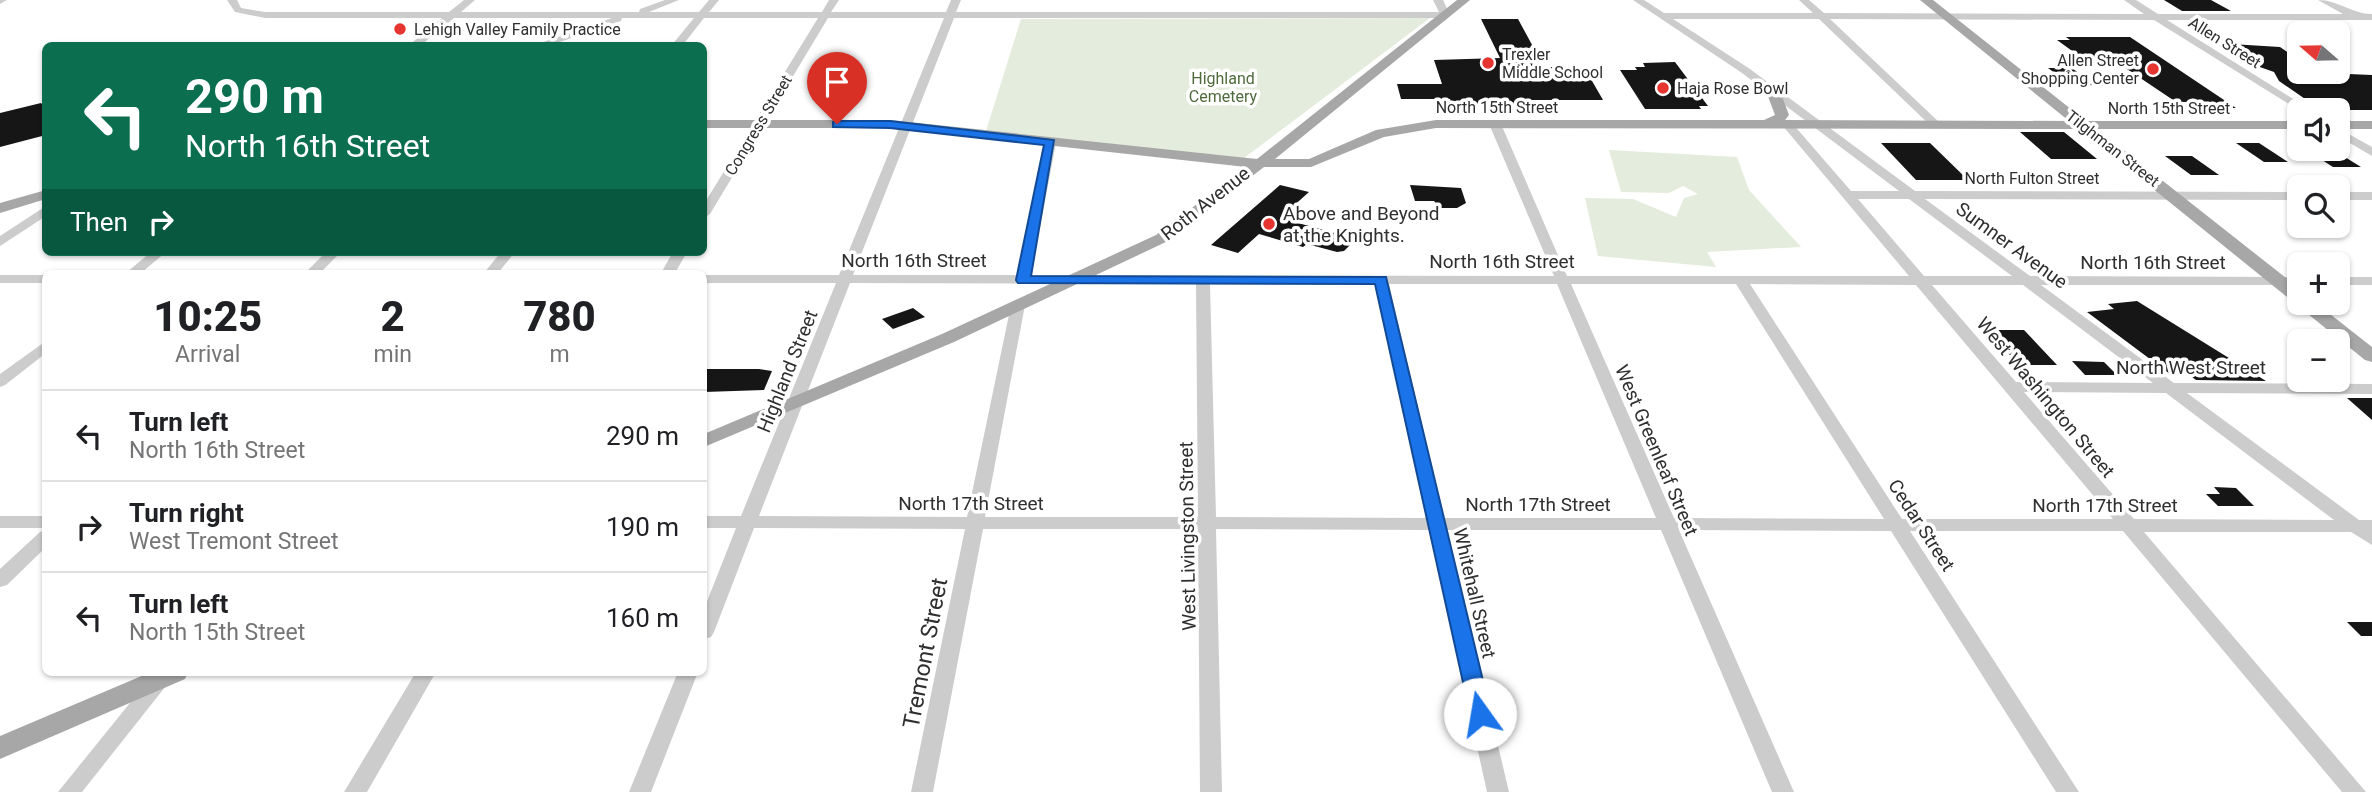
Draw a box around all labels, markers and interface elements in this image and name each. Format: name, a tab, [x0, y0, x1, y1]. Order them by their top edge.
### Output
street label: Allen Street	[2185, 13, 2264, 72]
place label: Lehigh Valley Family Practice	[414, 20, 621, 39]
marker: Lehigh Valley Family Practice	[392, 21, 408, 37]
north arrow	[2287, 21, 2350, 84]
map controls	[2287, 21, 2350, 392]
place label: Trexler Middle School	[1502, 45, 1603, 82]
place label: Allen Street Shopping Center	[2021, 51, 2140, 88]
pin	[807, 52, 867, 124]
marker: Trexler Middle School	[1480, 55, 1496, 71]
marker: Allen Street Shopping Center	[2145, 61, 2161, 77]
icon: arrive	[818, 63, 856, 101]
text: 290 m	[185, 68, 324, 125]
park label: Highland Cemetery	[1189, 69, 1258, 106]
icon: left	[70, 70, 161, 161]
street label: Congress Street	[721, 72, 796, 179]
place label: Haja Rose Bowl	[1677, 79, 1788, 98]
marker: Haja Rose Bowl	[1655, 80, 1671, 96]
street label: North 15th Street	[1436, 98, 1558, 117]
button: sound	[2287, 98, 2350, 161]
street label: North 15th Street	[2108, 99, 2230, 118]
street label: Tilghman Street	[2062, 106, 2163, 191]
text: North 16th Street	[185, 127, 430, 165]
street label: Roth Avenue	[1156, 162, 1254, 245]
street label: North Fulton Street	[1965, 169, 2099, 188]
button: search	[2287, 175, 2350, 238]
street label: Sumner Avenue	[1951, 197, 2072, 294]
place label: Above and Beyond at the Knights.	[1283, 202, 1440, 247]
icon: right	[142, 203, 180, 241]
text: Then	[70, 207, 128, 237]
marker: Above and Beyond at the Knights.	[1261, 216, 1277, 232]
street label: North 16th Street	[841, 249, 987, 272]
street label: North 16th Street	[1429, 250, 1575, 273]
street label: North 16th Street	[2080, 251, 2226, 274]
button: +	[2287, 252, 2350, 315]
text: 10:25	[153, 292, 262, 341]
text: 2	[381, 292, 405, 341]
text: 780	[523, 292, 596, 341]
street label: Highland Street	[752, 306, 823, 436]
street label: West Washington Street	[1972, 312, 2120, 482]
button: −	[2287, 329, 2350, 392]
text: Arrival	[175, 341, 240, 368]
text: min	[373, 341, 412, 368]
text: m	[549, 341, 570, 368]
street label: North West Street	[2116, 356, 2266, 379]
street label: West Greenleaf Street	[1610, 361, 1703, 539]
text: Turn left	[129, 407, 228, 437]
icon: left	[70, 417, 108, 455]
text: 290 m	[606, 421, 679, 451]
text: North 16th Street	[129, 437, 305, 464]
street label: West Livingston Street	[1174, 441, 1201, 631]
street label: Cedar Street	[1883, 475, 1960, 575]
street label: North 17th Street	[898, 492, 1044, 515]
street label: North 17th Street	[1465, 493, 1611, 516]
street label: North 17th Street	[2032, 494, 2178, 517]
text: Turn right	[129, 498, 244, 528]
icon: right	[70, 508, 108, 546]
text: 190 m	[606, 512, 679, 542]
street label: Whitehall Street	[1448, 526, 1501, 661]
text: West Tremont Street	[129, 528, 338, 555]
street label: Tremont Street	[898, 576, 953, 731]
text: Turn left	[129, 589, 228, 619]
icon: left	[70, 599, 108, 637]
text: 160 m	[606, 603, 679, 633]
text: North 15th Street	[129, 619, 305, 646]
position arrow	[1443, 677, 1517, 751]

